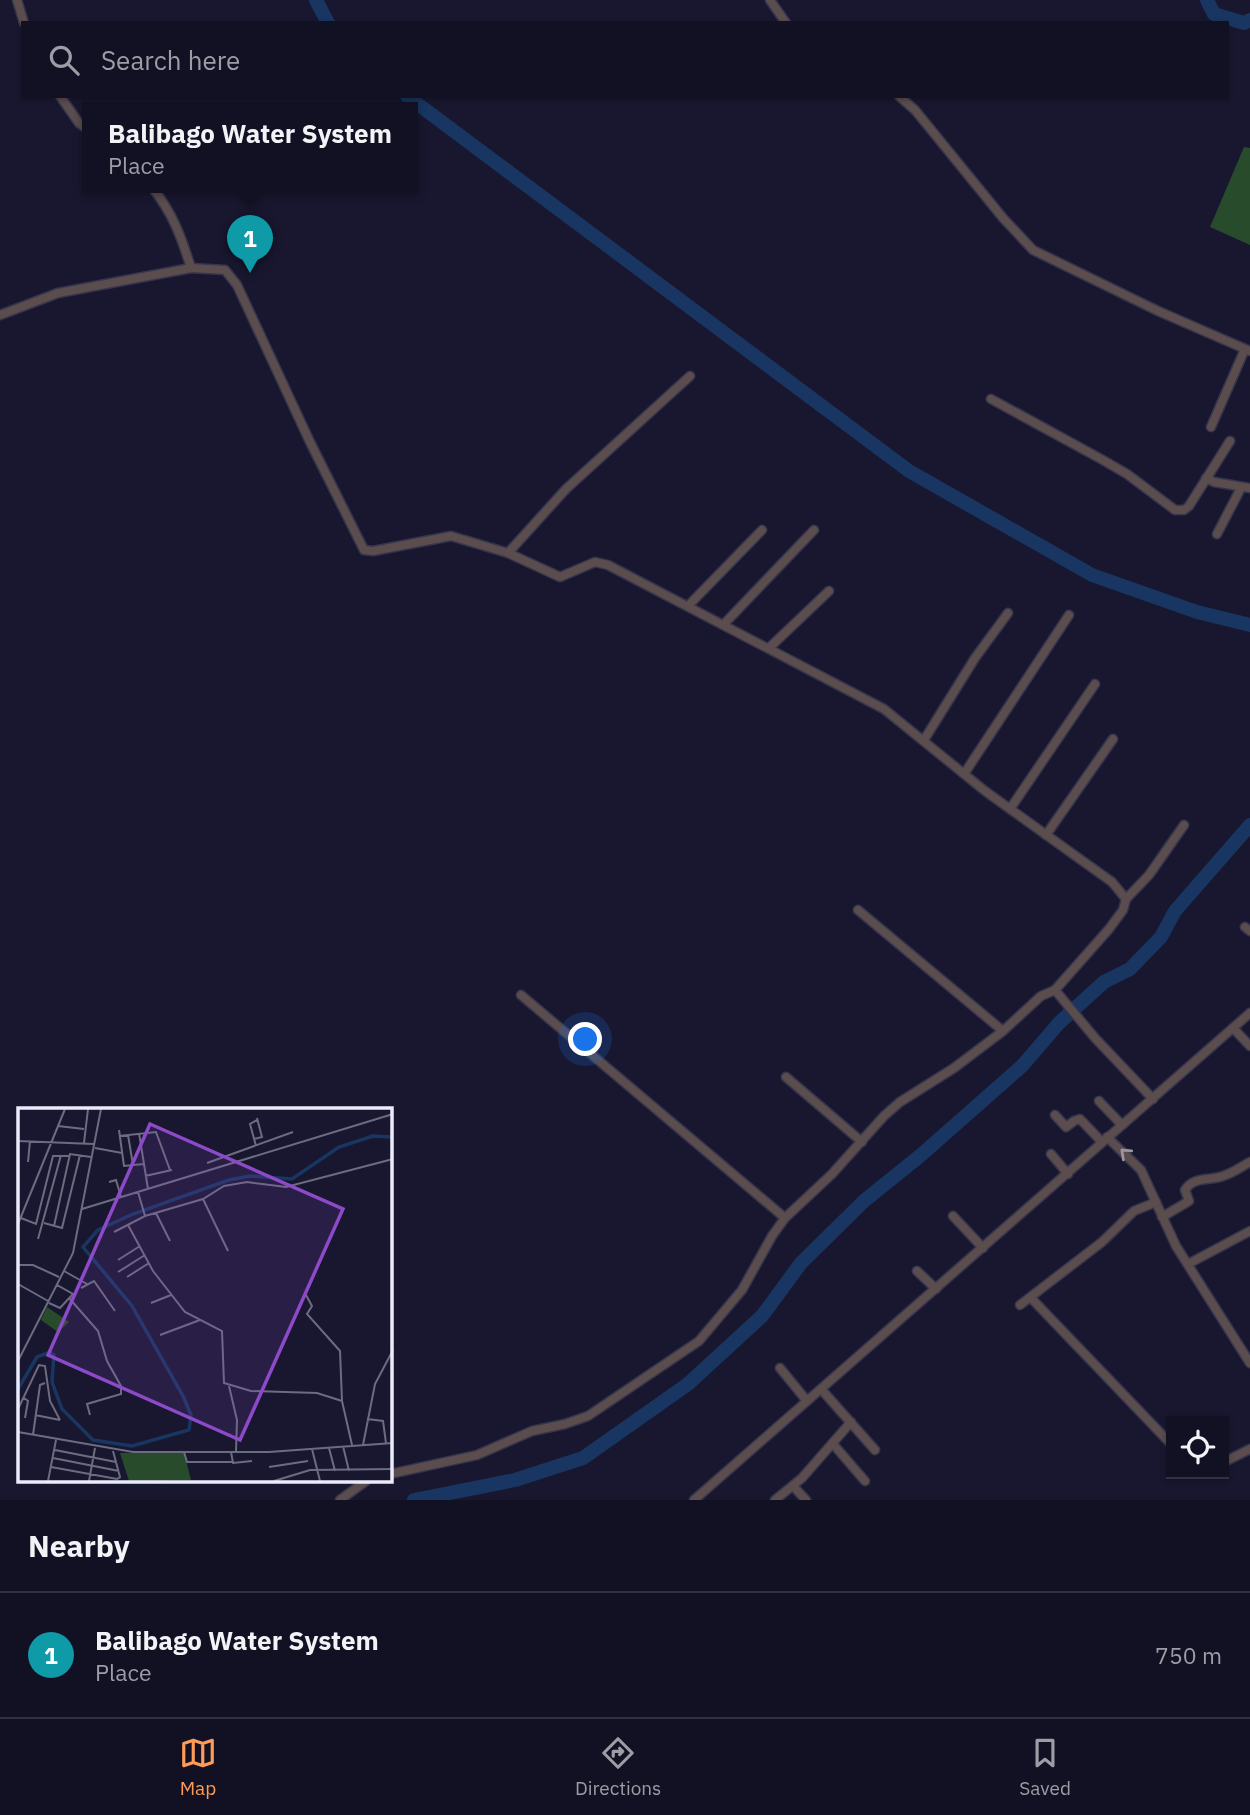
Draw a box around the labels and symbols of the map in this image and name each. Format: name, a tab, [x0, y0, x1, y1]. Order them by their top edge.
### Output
pin: 1	[227, 215, 273, 273]
your location	[568, 1022, 602, 1056]
inset map	[18, 1108, 392, 1482]
one-way arrow	[1120, 1149, 1133, 1161]

